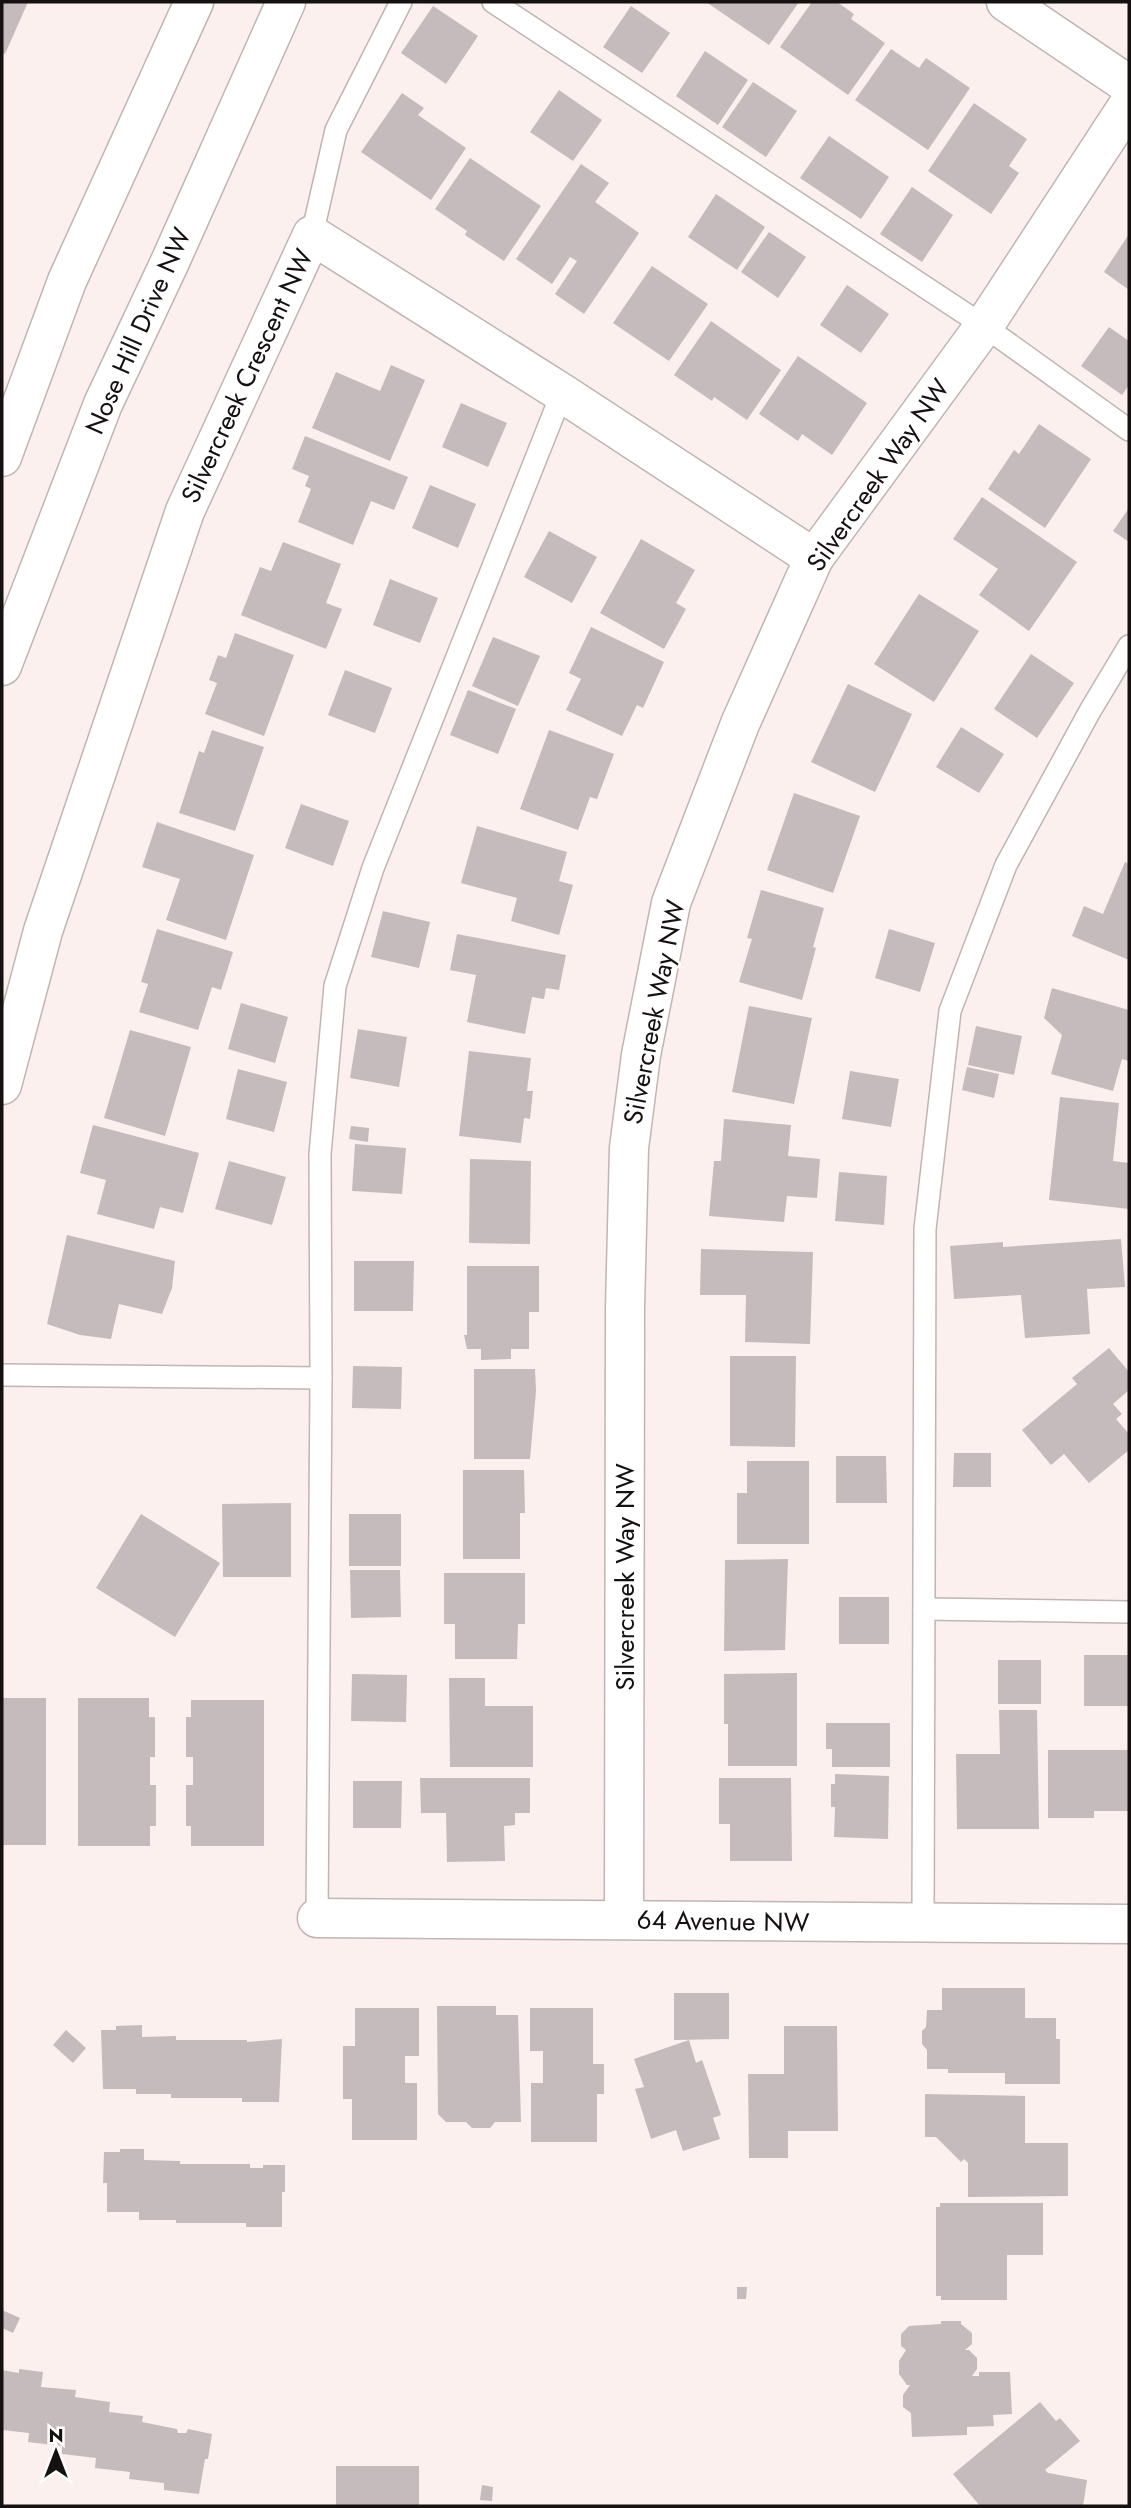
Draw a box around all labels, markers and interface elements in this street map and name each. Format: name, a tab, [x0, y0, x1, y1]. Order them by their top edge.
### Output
street label: Nose Hill Drive NW	[75, 221, 201, 440]
street label: Silvercreek Crescent NW	[171, 242, 323, 509]
street label: Silvercreek Way NW	[797, 371, 959, 579]
street label: Silvercreek Way NW	[614, 896, 694, 1127]
street label: Silvercreek Way NW	[606, 1463, 644, 1691]
street label: 64 Avenue NW	[636, 1900, 810, 1942]
north arrow	[21, 2417, 91, 2487]
text: N	[48, 2422, 64, 2449]

